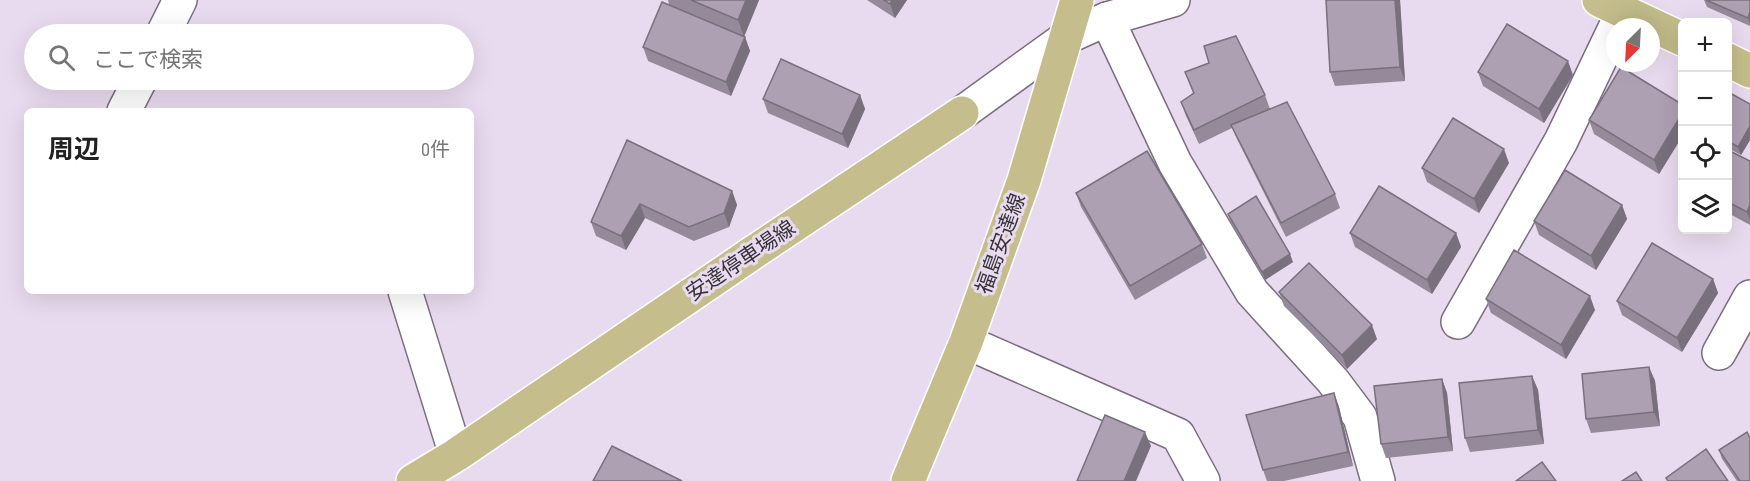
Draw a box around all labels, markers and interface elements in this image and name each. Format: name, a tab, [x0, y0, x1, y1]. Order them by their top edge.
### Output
north arrow	[1606, 18, 1660, 72]
map controls	[1678, 18, 1732, 234]
button: +	[1678, 18, 1732, 72]
search box	[24, 24, 474, 90]
icon: search	[45, 41, 78, 74]
text: ここで検索	[93, 47, 203, 74]
button: −	[1678, 72, 1732, 126]
button: locate	[1678, 126, 1732, 180]
text: 周辺	[48, 135, 100, 166]
text: 0件	[421, 138, 450, 162]
button: layers	[1678, 180, 1732, 234]
street label: 福島安達線	[971, 190, 1031, 298]
street label: 安達停車場線	[682, 215, 800, 307]

